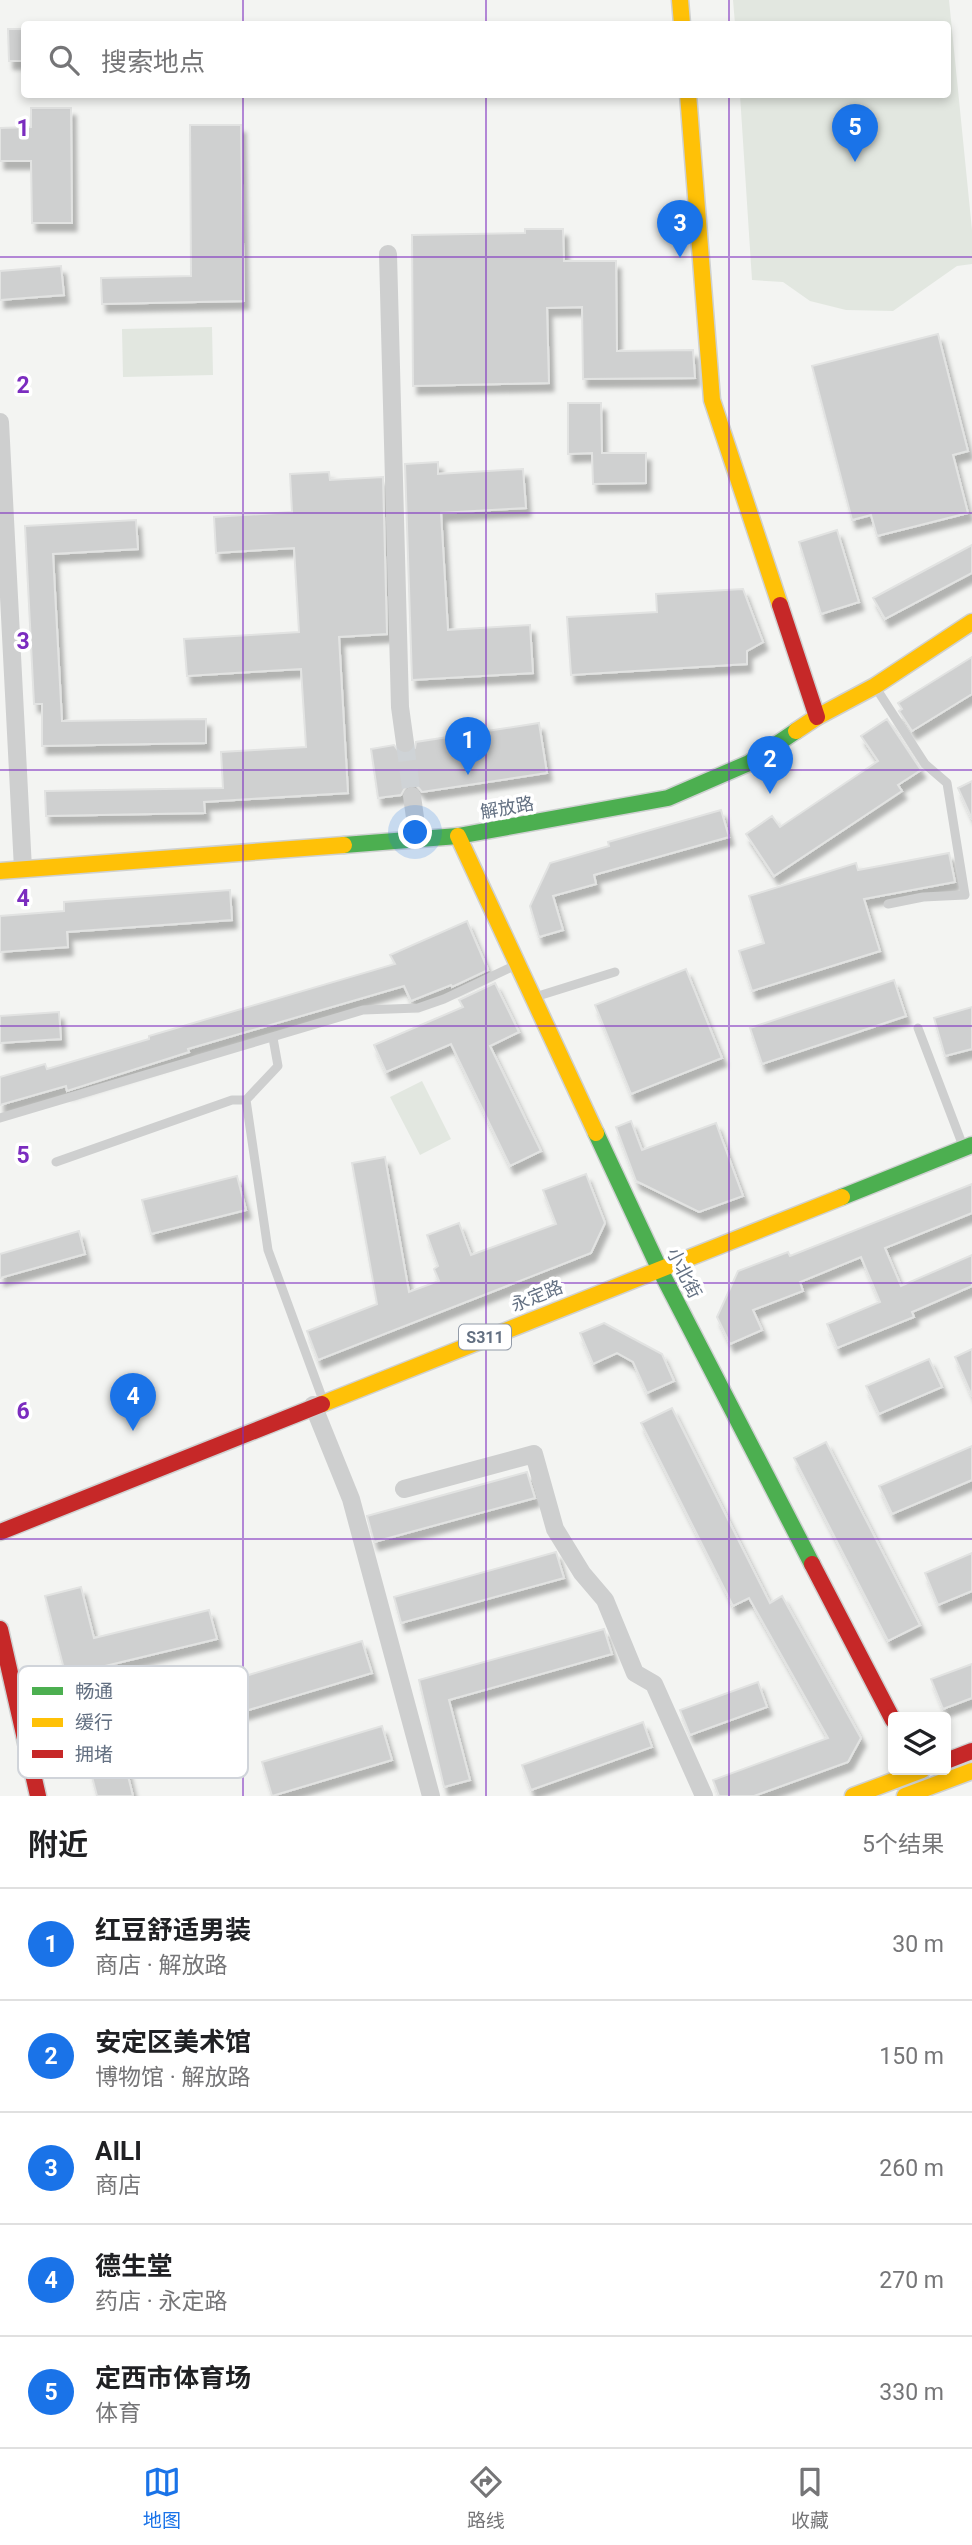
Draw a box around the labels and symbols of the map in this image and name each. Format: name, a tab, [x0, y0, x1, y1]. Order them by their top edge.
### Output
pin: 5	[832, 104, 878, 162]
text: 1	[16, 115, 30, 142]
pin: 3	[657, 200, 703, 258]
text: 2	[16, 372, 30, 399]
text: 3	[16, 628, 30, 655]
pin: 1	[445, 717, 491, 775]
pin: 2	[747, 736, 793, 794]
street label: 解放路	[479, 792, 535, 823]
your location	[398, 815, 432, 849]
text: 4	[16, 885, 30, 912]
text: 5	[16, 1142, 30, 1169]
street label: 小北街	[663, 1244, 706, 1302]
street label: 永定路	[508, 1276, 566, 1315]
road number: S311	[459, 1324, 511, 1350]
pin: 4	[110, 1373, 156, 1431]
text: 6	[16, 1398, 30, 1425]
legend	[18, 1666, 248, 1778]
text: 畅通	[75, 1680, 113, 1703]
text: 缓行	[75, 1711, 113, 1734]
text: 拥堵	[75, 1743, 113, 1766]

